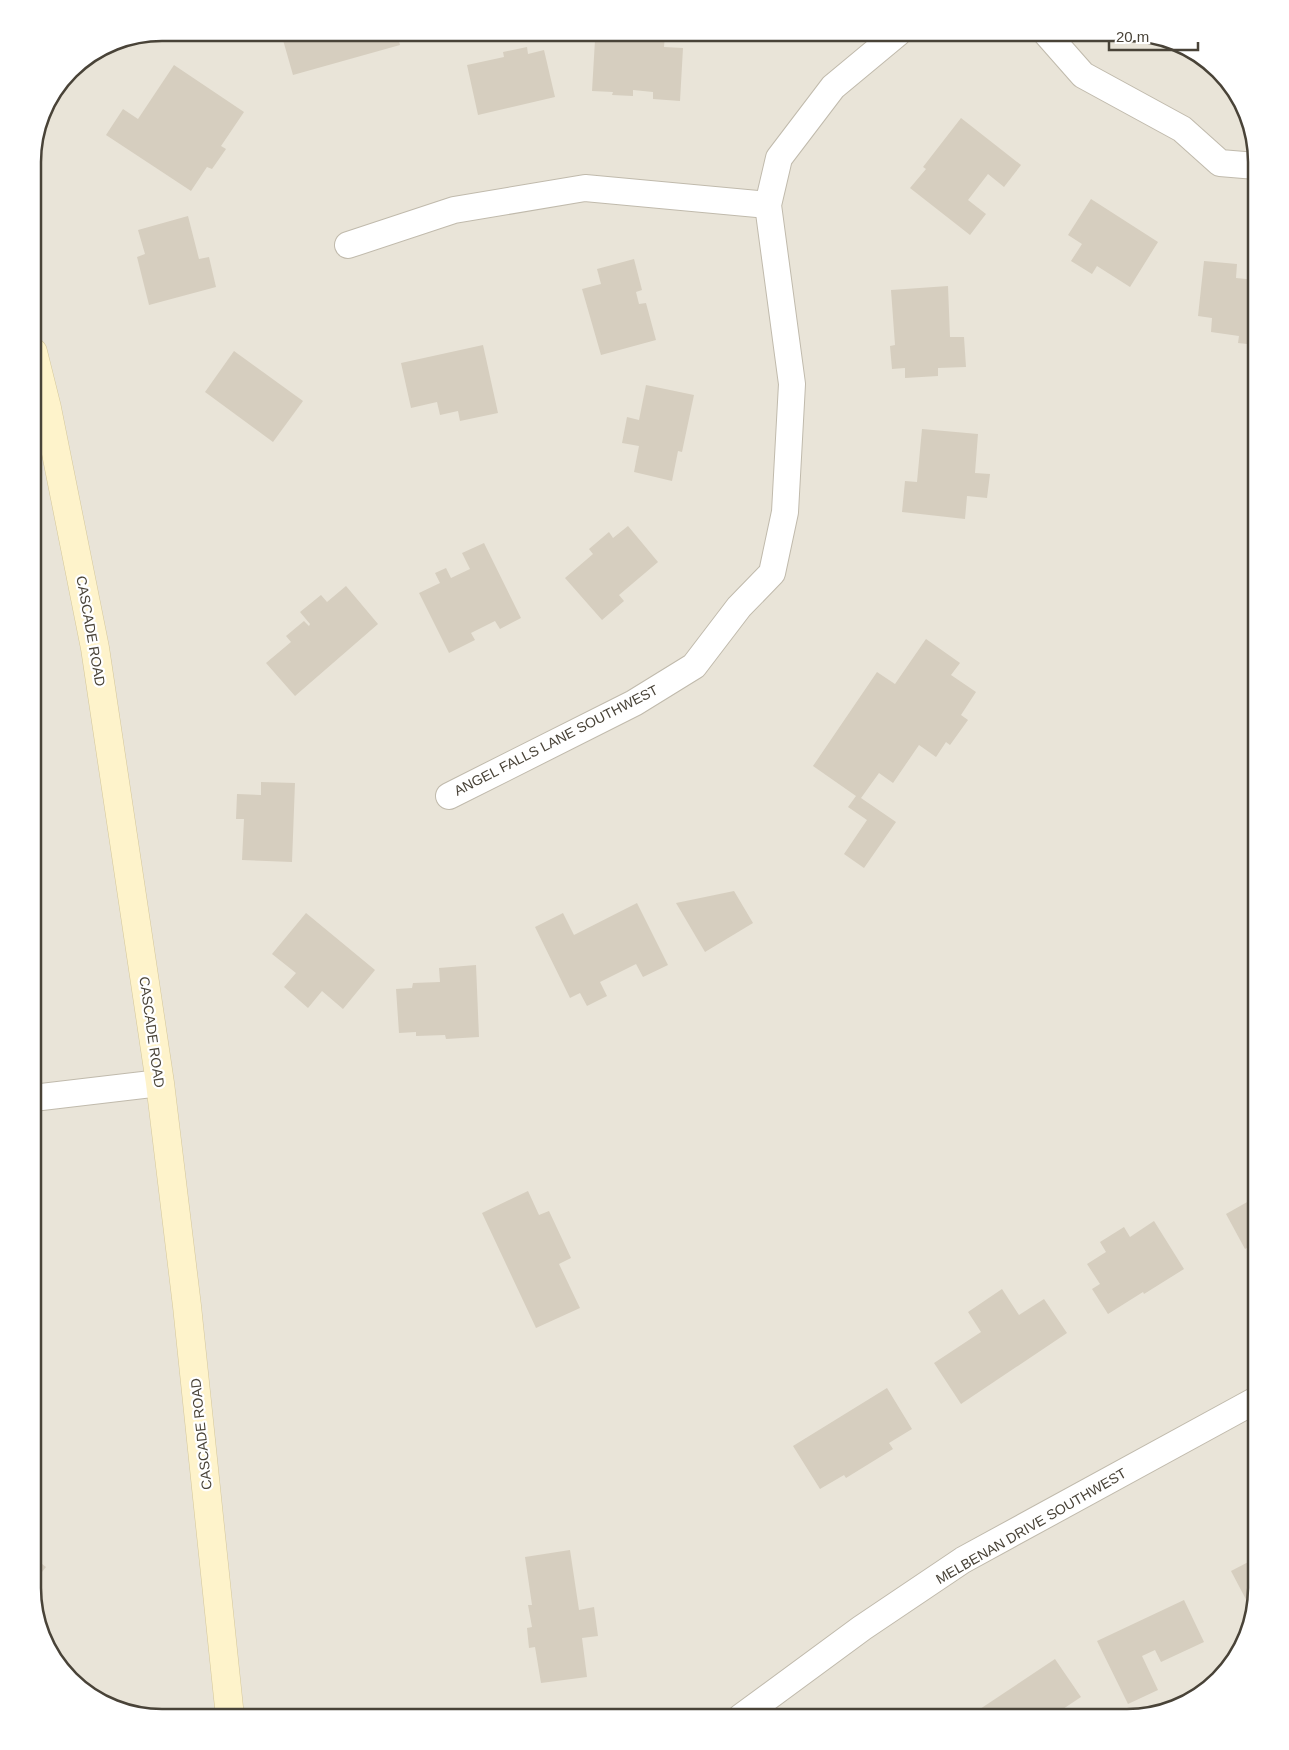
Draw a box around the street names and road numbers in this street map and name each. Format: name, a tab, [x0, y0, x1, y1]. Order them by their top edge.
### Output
street label: CASCADE ROAD	[73, 574, 109, 688]
street label: ANGEL FALLS LANE SOUTHWEST	[451, 681, 661, 799]
street label: CASCADE ROAD	[136, 975, 168, 1089]
street label: CASCADE ROAD	[187, 1377, 215, 1491]
street label: MELBENAN DRIVE SOUTHWEST	[933, 1465, 1129, 1587]

